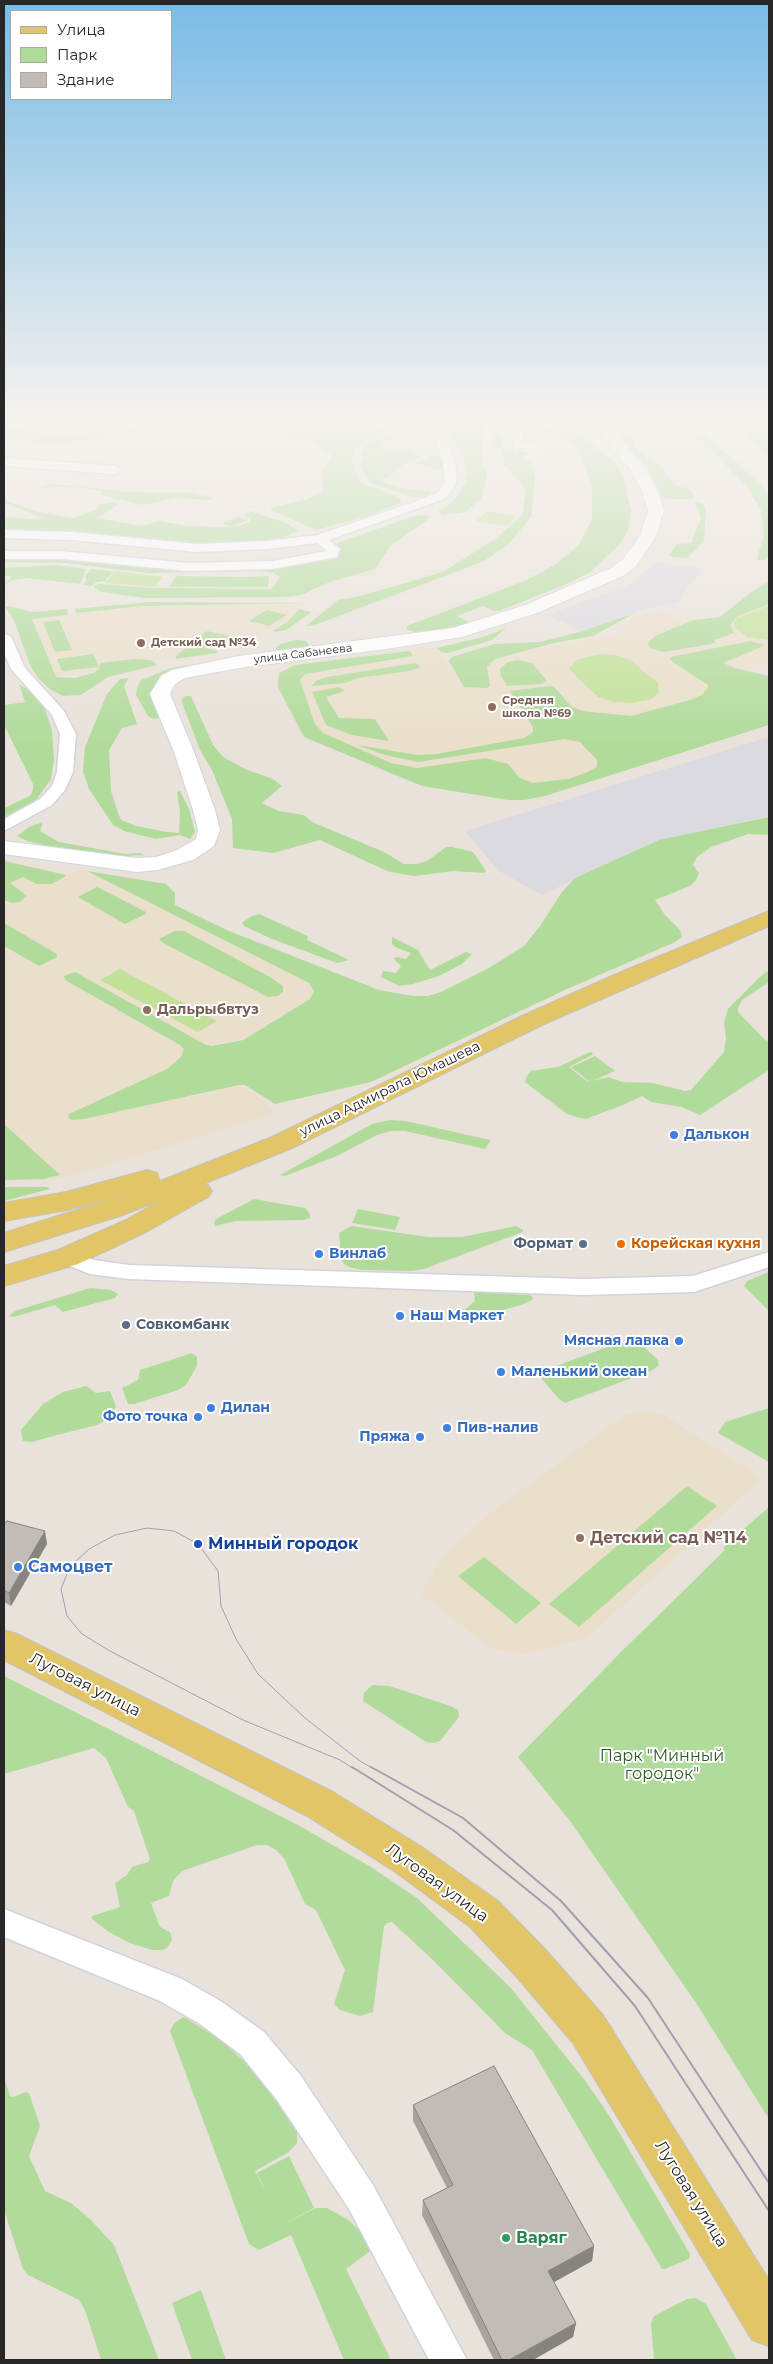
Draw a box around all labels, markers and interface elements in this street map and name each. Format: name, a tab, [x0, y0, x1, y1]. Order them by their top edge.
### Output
legend	[10, 10, 172, 100]
text: Улица	[57, 20, 105, 39]
text: Парк	[57, 45, 97, 64]
text: Здание	[57, 70, 115, 89]
place label: Детский сад №34	[151, 636, 256, 650]
marker: Детский сад №34	[135, 637, 147, 649]
street label: улица Сабанеева	[253, 641, 353, 667]
place label: Средняя школа №69	[502, 694, 571, 720]
marker: Средняя школа №69	[486, 701, 498, 713]
place label: Дальрыбвтуз	[157, 1002, 259, 1018]
marker: Дальрыбвтуз	[141, 1004, 153, 1016]
street label: улица Адмирала Юмашева	[297, 1038, 483, 1140]
place label: Далькон	[684, 1127, 750, 1143]
marker: Далькон	[668, 1129, 680, 1141]
place label: Формат	[513, 1236, 573, 1252]
place label: Корейская кухня	[631, 1236, 761, 1252]
marker: Формат	[577, 1238, 589, 1250]
marker: Корейская кухня	[615, 1238, 627, 1250]
place label: Винлаб	[329, 1246, 386, 1262]
marker: Винлаб	[313, 1248, 325, 1260]
place label: Наш Маркет	[410, 1308, 504, 1324]
marker: Наш Маркет	[394, 1310, 406, 1322]
place label: Совкомбанк	[136, 1317, 230, 1333]
marker: Совкомбанк	[120, 1319, 132, 1331]
place label: Мясная лавка	[564, 1333, 669, 1349]
marker: Мясная лавка	[673, 1335, 685, 1347]
place label: Маленький океан	[511, 1364, 647, 1380]
marker: Маленький океан	[495, 1366, 507, 1378]
place label: Дилан	[221, 1400, 270, 1416]
marker: Дилан	[205, 1402, 217, 1414]
place label: Фото точка	[103, 1409, 188, 1425]
marker: Фото точка	[192, 1411, 204, 1423]
place label: Пив-налив	[457, 1420, 539, 1436]
marker: Пив-налив	[441, 1422, 453, 1434]
place label: Пряжа	[359, 1429, 410, 1445]
marker: Пряжа	[414, 1431, 426, 1443]
place label: Детский сад №114	[590, 1528, 747, 1548]
marker: Детский сад №114	[574, 1532, 586, 1544]
place label: Минный городок	[208, 1534, 358, 1554]
marker: Минный городок	[192, 1538, 204, 1550]
place label: Самоцвет	[28, 1557, 112, 1577]
marker: Самоцвет	[12, 1561, 24, 1573]
street label: Луговая улица	[26, 1649, 144, 1721]
park label: Парк "Минный городок"	[600, 1746, 724, 1784]
street label: Луговая улица	[382, 1839, 492, 1927]
street label: Луговая улица	[651, 2137, 731, 2251]
place label: Варяг	[516, 2228, 567, 2248]
marker: Варяг	[500, 2232, 512, 2244]

